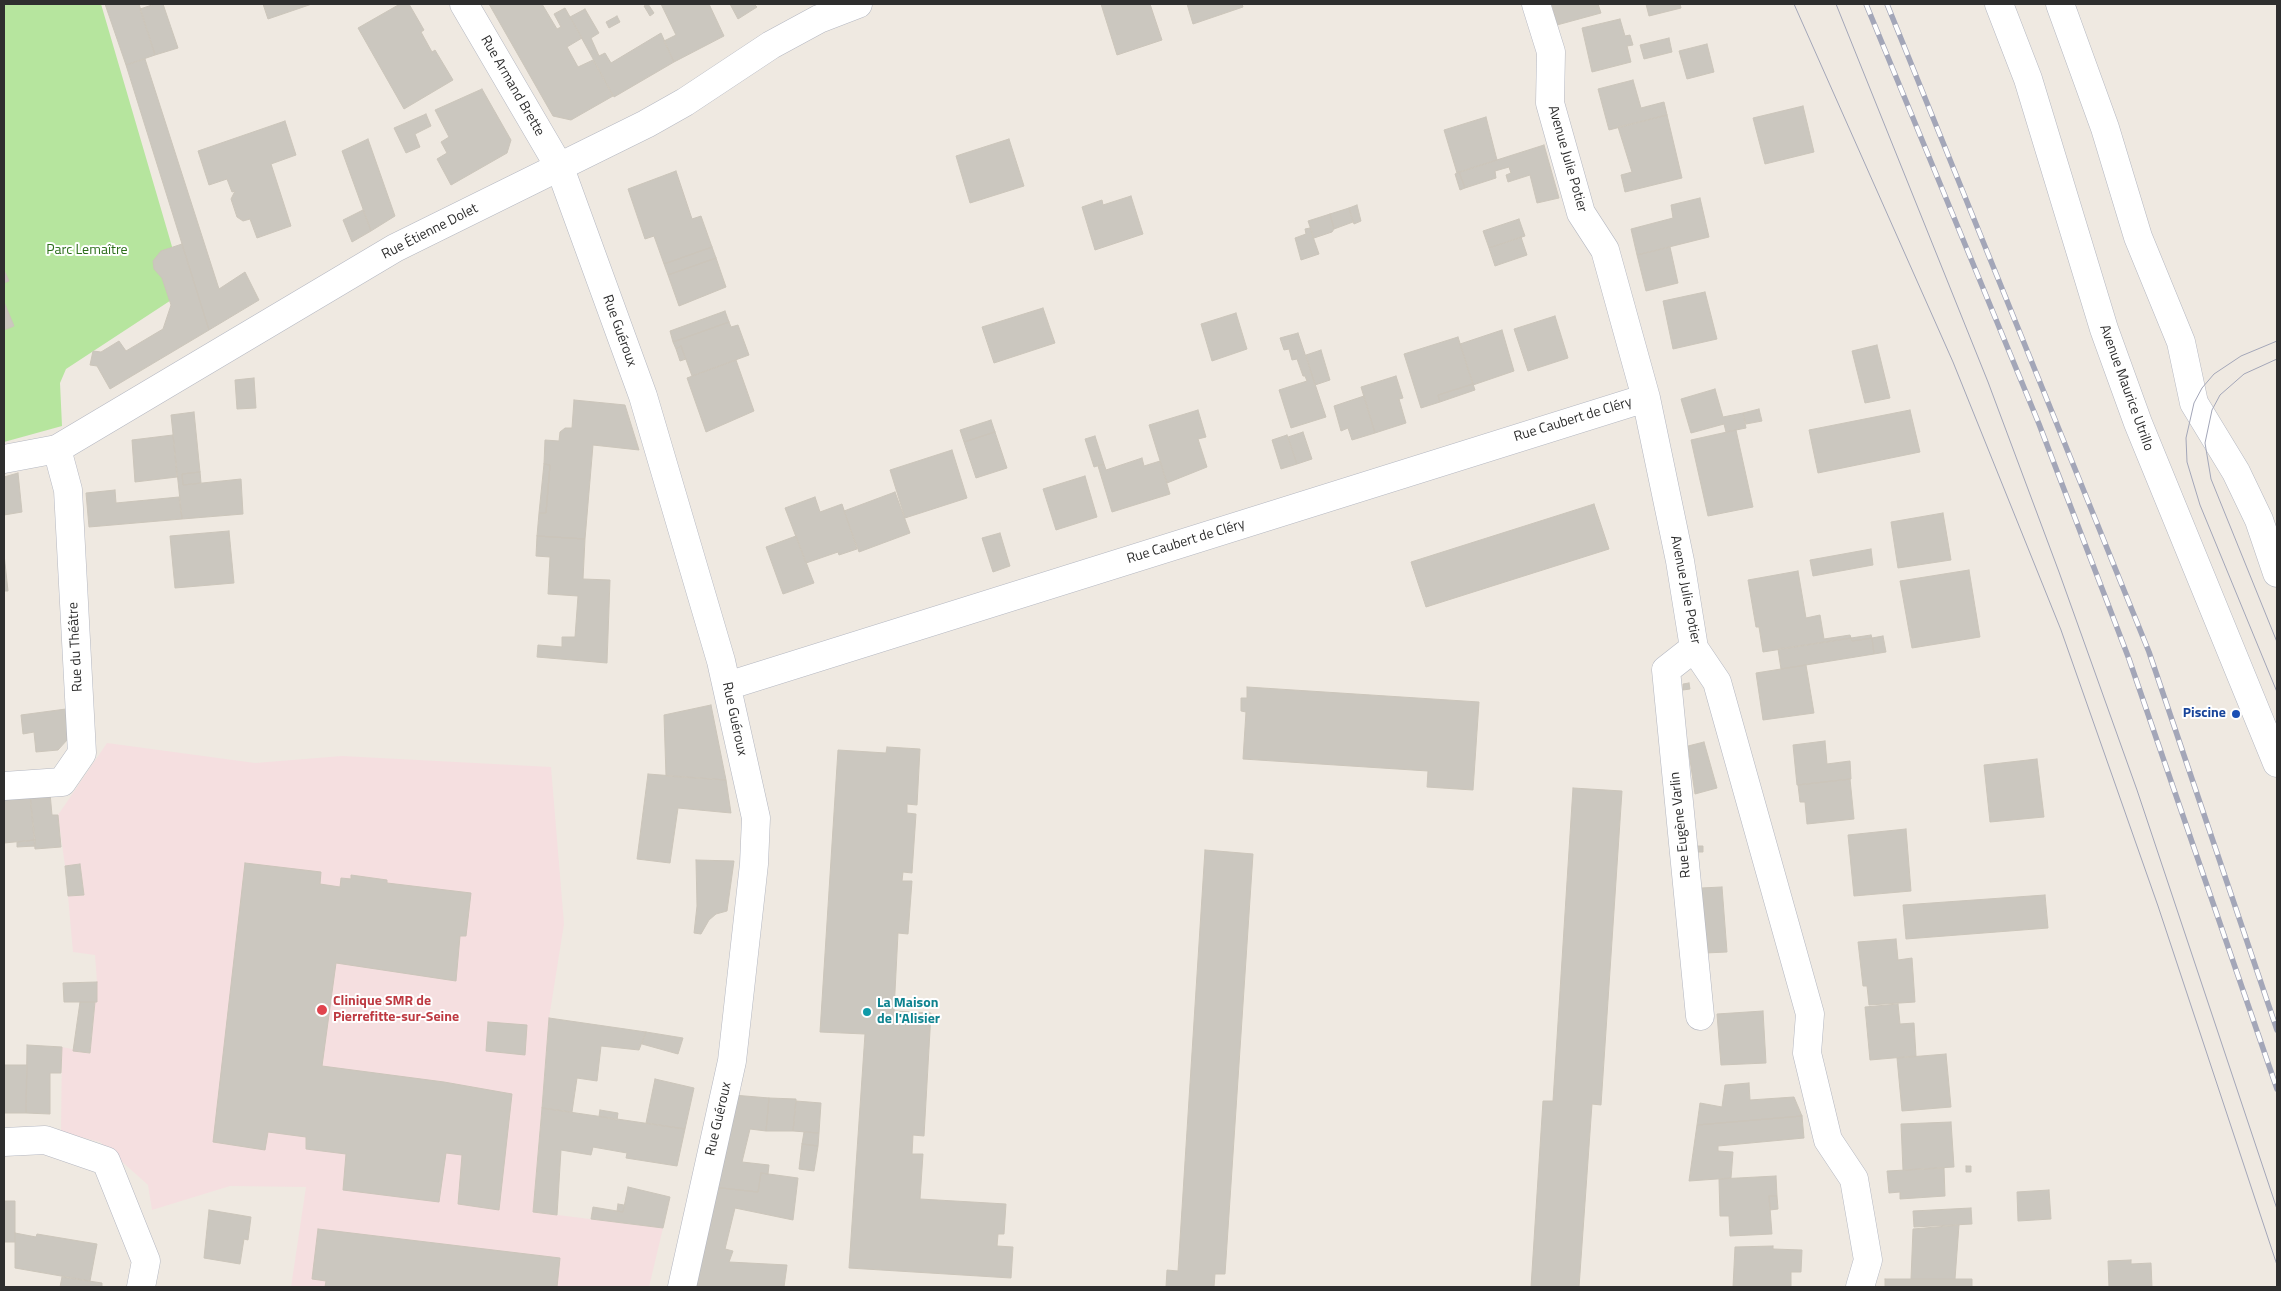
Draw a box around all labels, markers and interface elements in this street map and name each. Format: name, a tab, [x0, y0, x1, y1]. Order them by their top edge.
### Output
street label: Rue Armand Brette	[476, 33, 548, 139]
street label: Avenue Julie Potier	[1544, 104, 1590, 214]
street label: Rue Étienne Dolet	[379, 201, 481, 263]
park label: Parc Lemaître	[46, 243, 128, 259]
street label: Rue Guéroux	[598, 293, 640, 369]
street label: Avenue Maurice Utrillo	[2095, 323, 2157, 453]
street label: Rue Caubert de Cléry	[1512, 394, 1634, 446]
street label: Rue Caubert de Cléry	[1125, 516, 1247, 568]
street label: Avenue Julie Potier	[1666, 534, 1704, 646]
street label: Rue du Théâtre	[65, 602, 87, 692]
street label: Rue Guéroux	[718, 680, 750, 758]
place label: Piscine	[2183, 706, 2226, 722]
marker: Piscine	[2230, 708, 2242, 720]
street label: Rue Eugène Varlin	[1667, 771, 1695, 879]
place label: Clinique SMR de Pierrefitte-sur-Seine	[333, 994, 459, 1026]
place label: La Maison de l'Alisier	[877, 996, 940, 1028]
marker: Clinique SMR de Pierrefitte-sur-Seine	[315, 1003, 329, 1017]
marker: La Maison de l'Alisier	[861, 1006, 873, 1018]
street label: Rue Guéroux	[702, 1080, 736, 1158]

